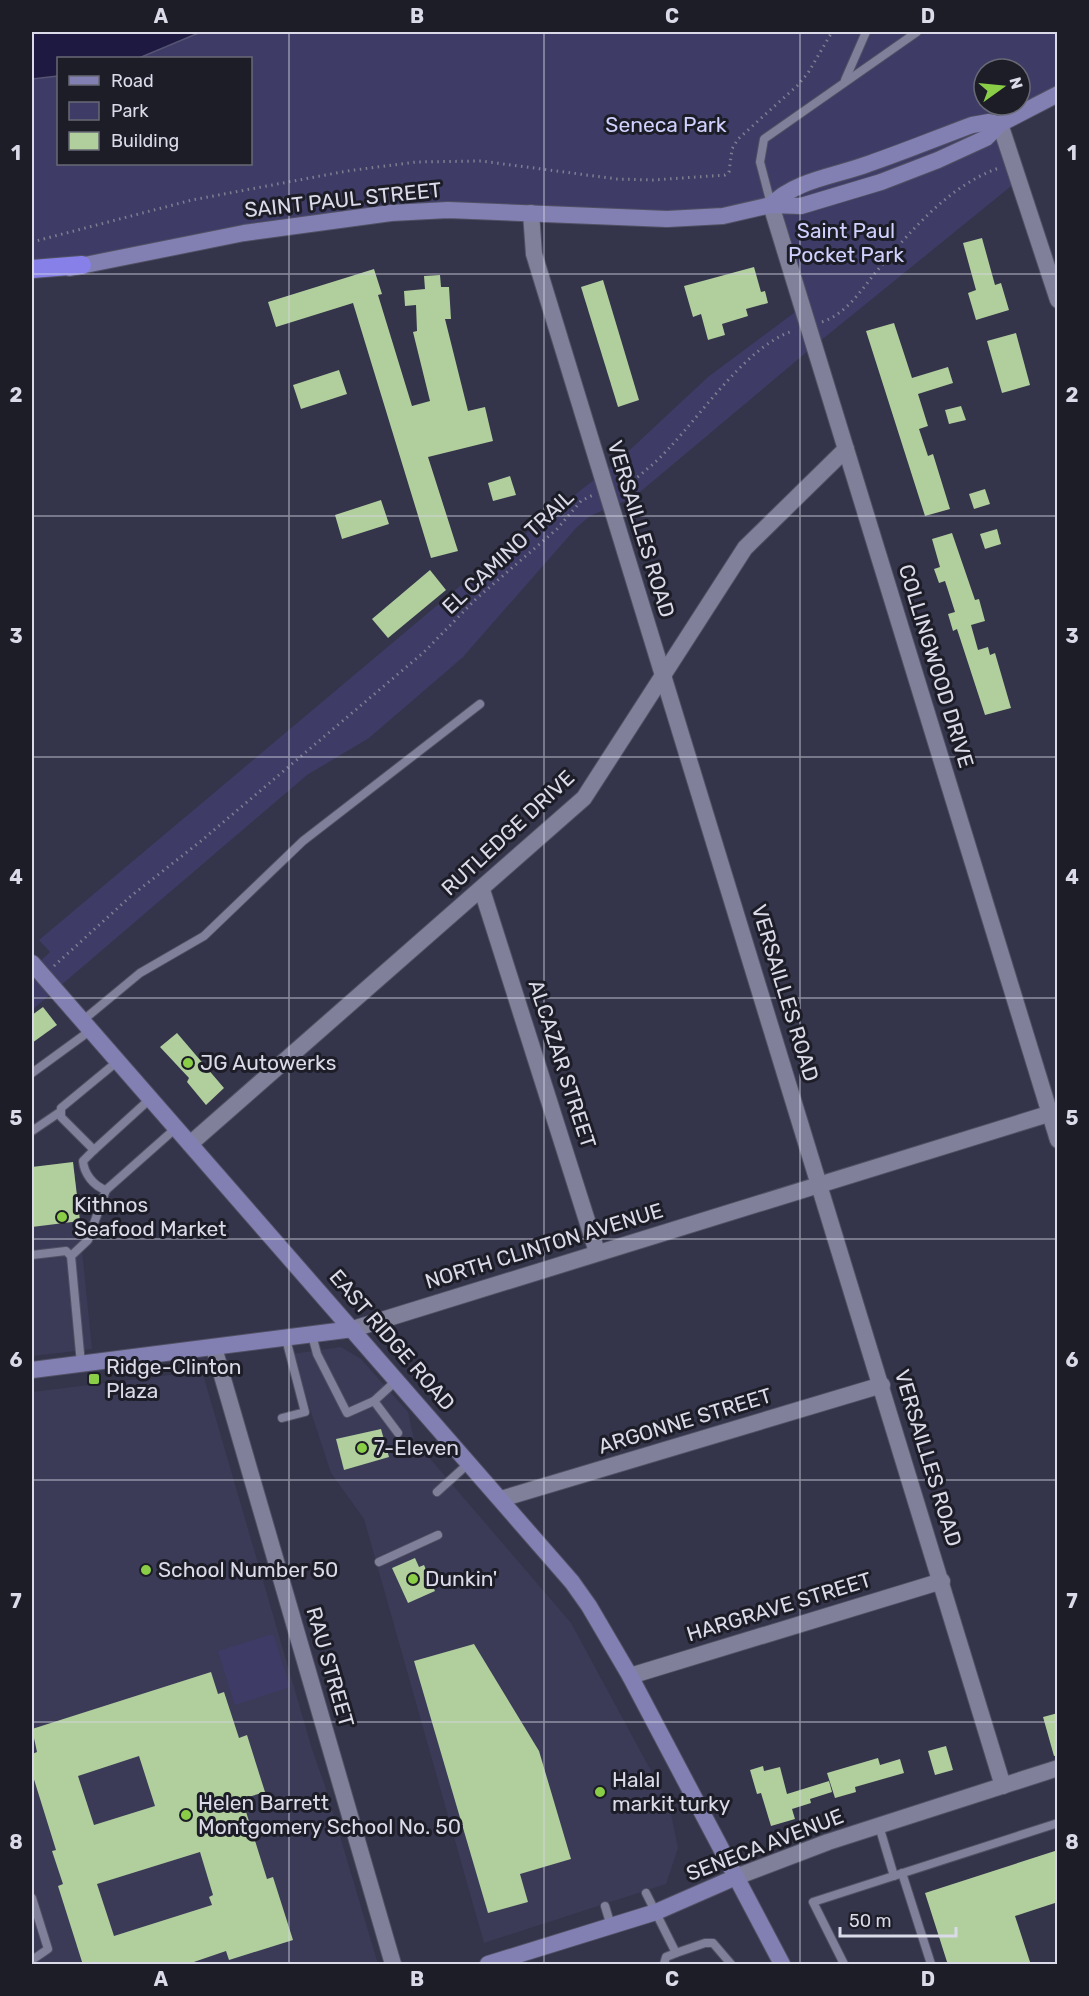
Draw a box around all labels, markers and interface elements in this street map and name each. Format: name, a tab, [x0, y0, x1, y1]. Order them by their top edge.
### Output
text: A	[154, 4, 169, 28]
text: B	[410, 4, 424, 28]
text: C	[665, 4, 679, 28]
text: D	[921, 4, 935, 28]
legend	[57, 57, 252, 165]
north arrow	[972, 57, 1032, 117]
text: Road	[111, 70, 154, 92]
text: N	[1005, 75, 1027, 91]
text: Park	[111, 100, 149, 122]
park label: Seneca Park	[605, 112, 727, 137]
text: Building	[111, 130, 179, 152]
text: 1	[11, 141, 21, 165]
text: 1	[1067, 141, 1077, 165]
street label: SAINT PAUL STREET	[243, 177, 443, 222]
park label: Saint Paul Pocket Park	[788, 218, 904, 267]
text: 2	[10, 383, 23, 407]
text: 2	[1066, 383, 1079, 407]
street label: VERSAILLES ROAD	[603, 437, 680, 620]
street label: EL CAMINO TRAIL	[437, 484, 579, 619]
street label: COLLINGWOOD DRIVE	[894, 561, 979, 771]
text: 3	[9, 624, 23, 648]
text: 3	[1065, 624, 1079, 648]
street label: RUTLEDGE DRIVE	[436, 765, 579, 901]
text: 4	[9, 865, 23, 889]
text: 4	[1065, 865, 1079, 889]
street label: VERSAILLES ROAD	[747, 901, 824, 1084]
street label: ALCAZAR STREET	[523, 976, 601, 1151]
place label: JG Autowerks	[200, 1050, 336, 1075]
marker: JG Autowerks	[181, 1056, 195, 1070]
text: 5	[10, 1106, 23, 1130]
text: 5	[1066, 1106, 1079, 1130]
place label: Kithnos Seafood Market	[74, 1192, 226, 1241]
street label: NORTH CLINTON AVENUE	[422, 1197, 666, 1294]
marker: Kithnos Seafood Market	[55, 1210, 69, 1224]
street label: EAST RIDGE ROAD	[324, 1264, 460, 1415]
text: 6	[9, 1348, 23, 1372]
text: 6	[1065, 1348, 1079, 1372]
place label: Ridge-Clinton Plaza	[106, 1354, 242, 1403]
street label: VERSAILLES ROAD	[890, 1366, 967, 1549]
marker: Ridge-Clinton Plaza	[87, 1372, 101, 1386]
street label: ARGONNE STREET	[595, 1382, 774, 1459]
place label: 7-Eleven	[374, 1435, 459, 1460]
marker: 7-Eleven	[355, 1441, 369, 1455]
place label: School Number 50	[158, 1557, 338, 1582]
marker: School Number 50	[139, 1563, 153, 1577]
place label: Dunkin'	[425, 1566, 497, 1591]
street label: HARGRAVE STREET	[683, 1567, 874, 1647]
marker: Dunkin'	[406, 1572, 420, 1586]
text: 7	[10, 1589, 22, 1613]
text: 7	[1066, 1589, 1078, 1613]
street label: RAU STREET	[301, 1604, 360, 1730]
place label: Halal markit turky	[612, 1767, 731, 1816]
marker: Halal markit turky	[593, 1785, 607, 1799]
place label: Helen Barrett Montgomery School No. 50	[198, 1790, 461, 1839]
street label: SENECA AVENUE	[683, 1803, 847, 1886]
marker: Helen Barrett Montgomery School No. 50	[179, 1808, 193, 1822]
text: 8	[9, 1830, 23, 1854]
text: 8	[1065, 1830, 1079, 1854]
scale bar	[840, 1900, 956, 1938]
text: 50 m	[849, 1910, 892, 1932]
text: A	[154, 1967, 169, 1991]
text: B	[410, 1967, 424, 1991]
text: C	[665, 1967, 679, 1991]
text: D	[921, 1967, 935, 1991]

